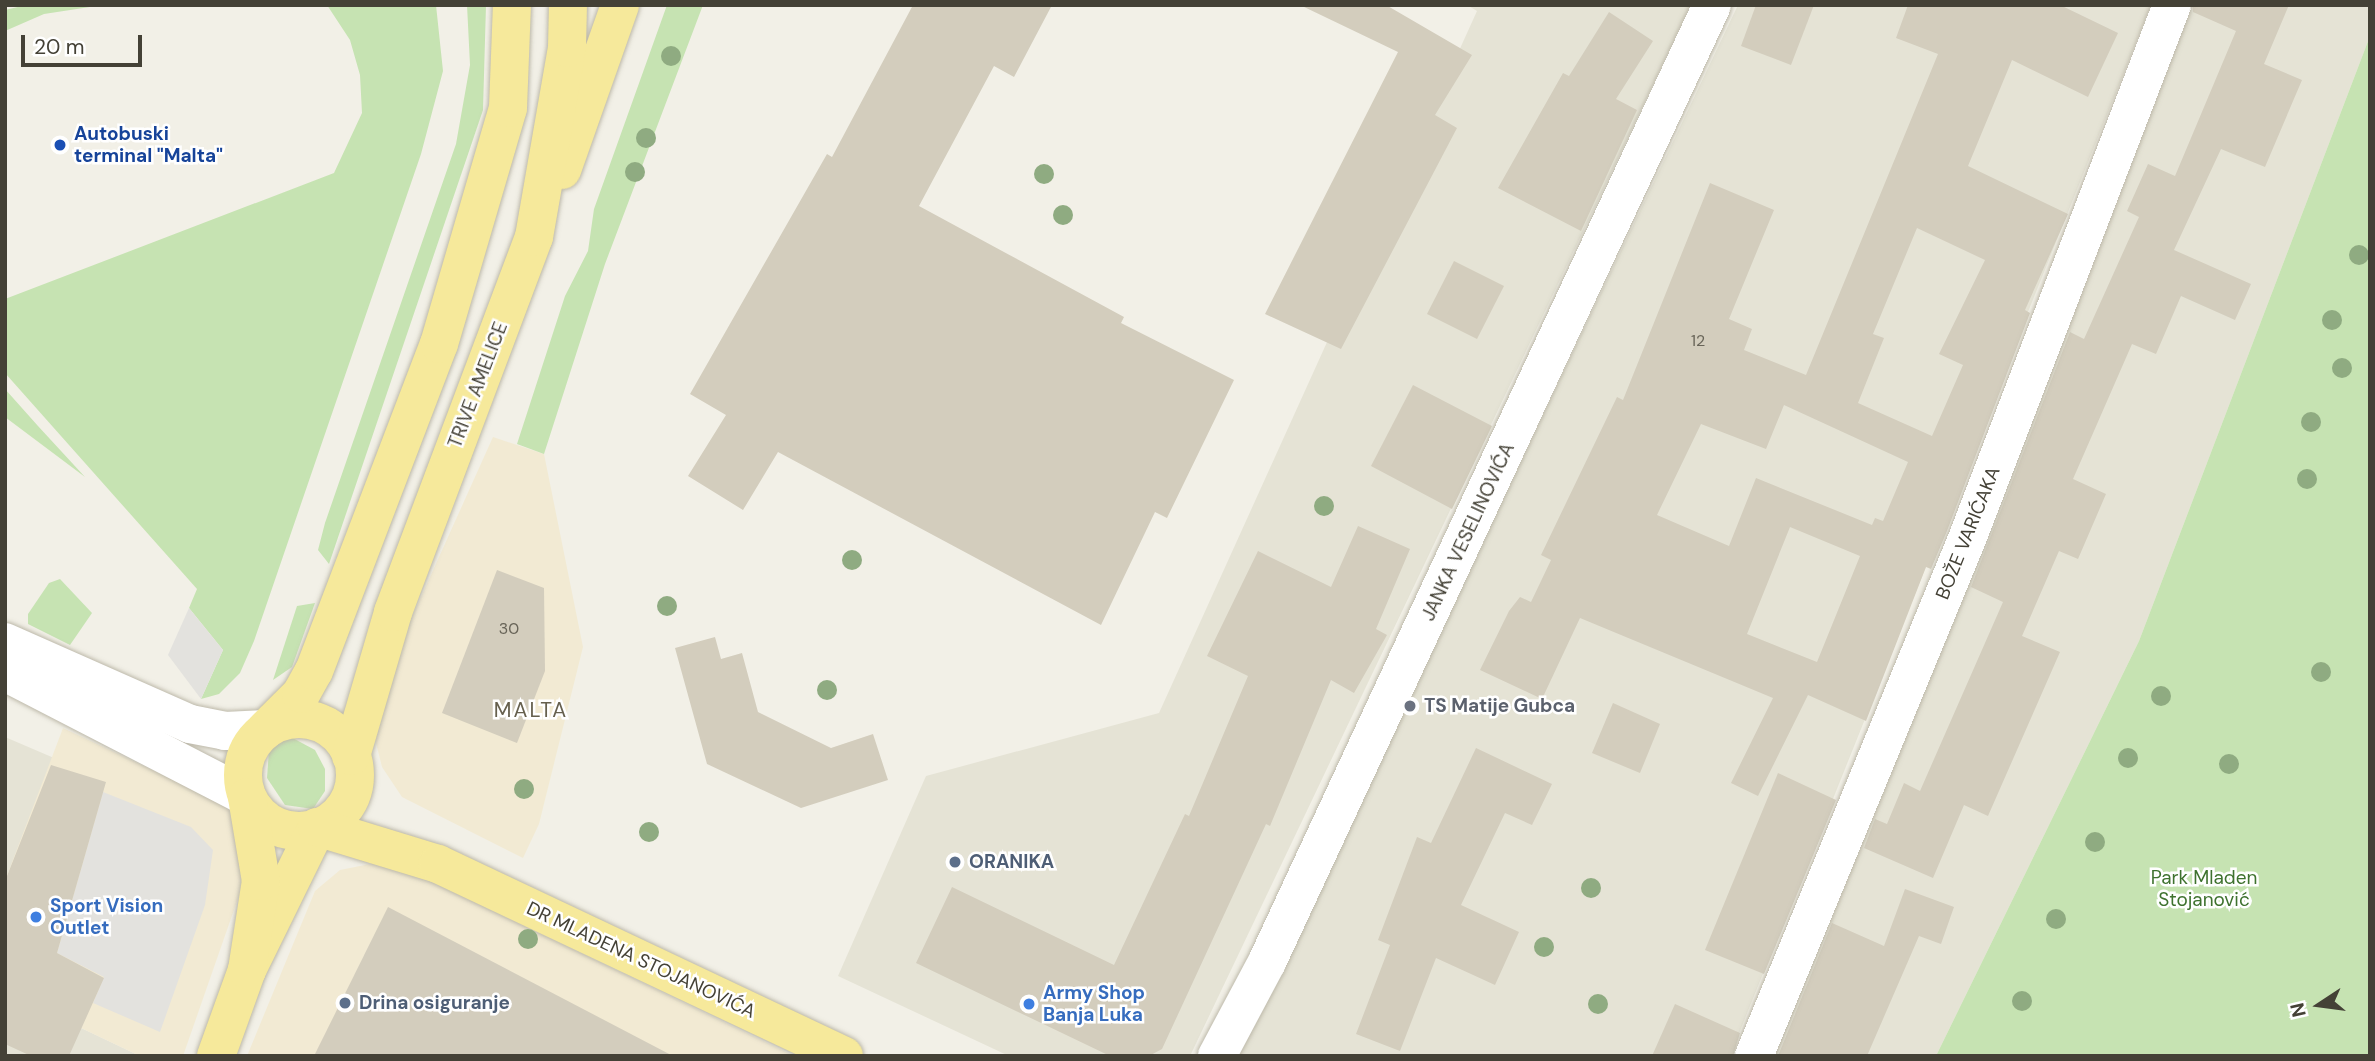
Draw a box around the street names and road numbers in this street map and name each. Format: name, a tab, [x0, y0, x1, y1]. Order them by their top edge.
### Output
street label: TRIVE AMELICE	[444, 319, 512, 451]
street label: JANKA VESELINOVIĆA	[1417, 439, 1519, 625]
street label: BOŽE VARIĆAKA	[1931, 463, 2005, 603]
street label: DR MLADENA STOJANOVIĆA	[523, 897, 759, 1023]

